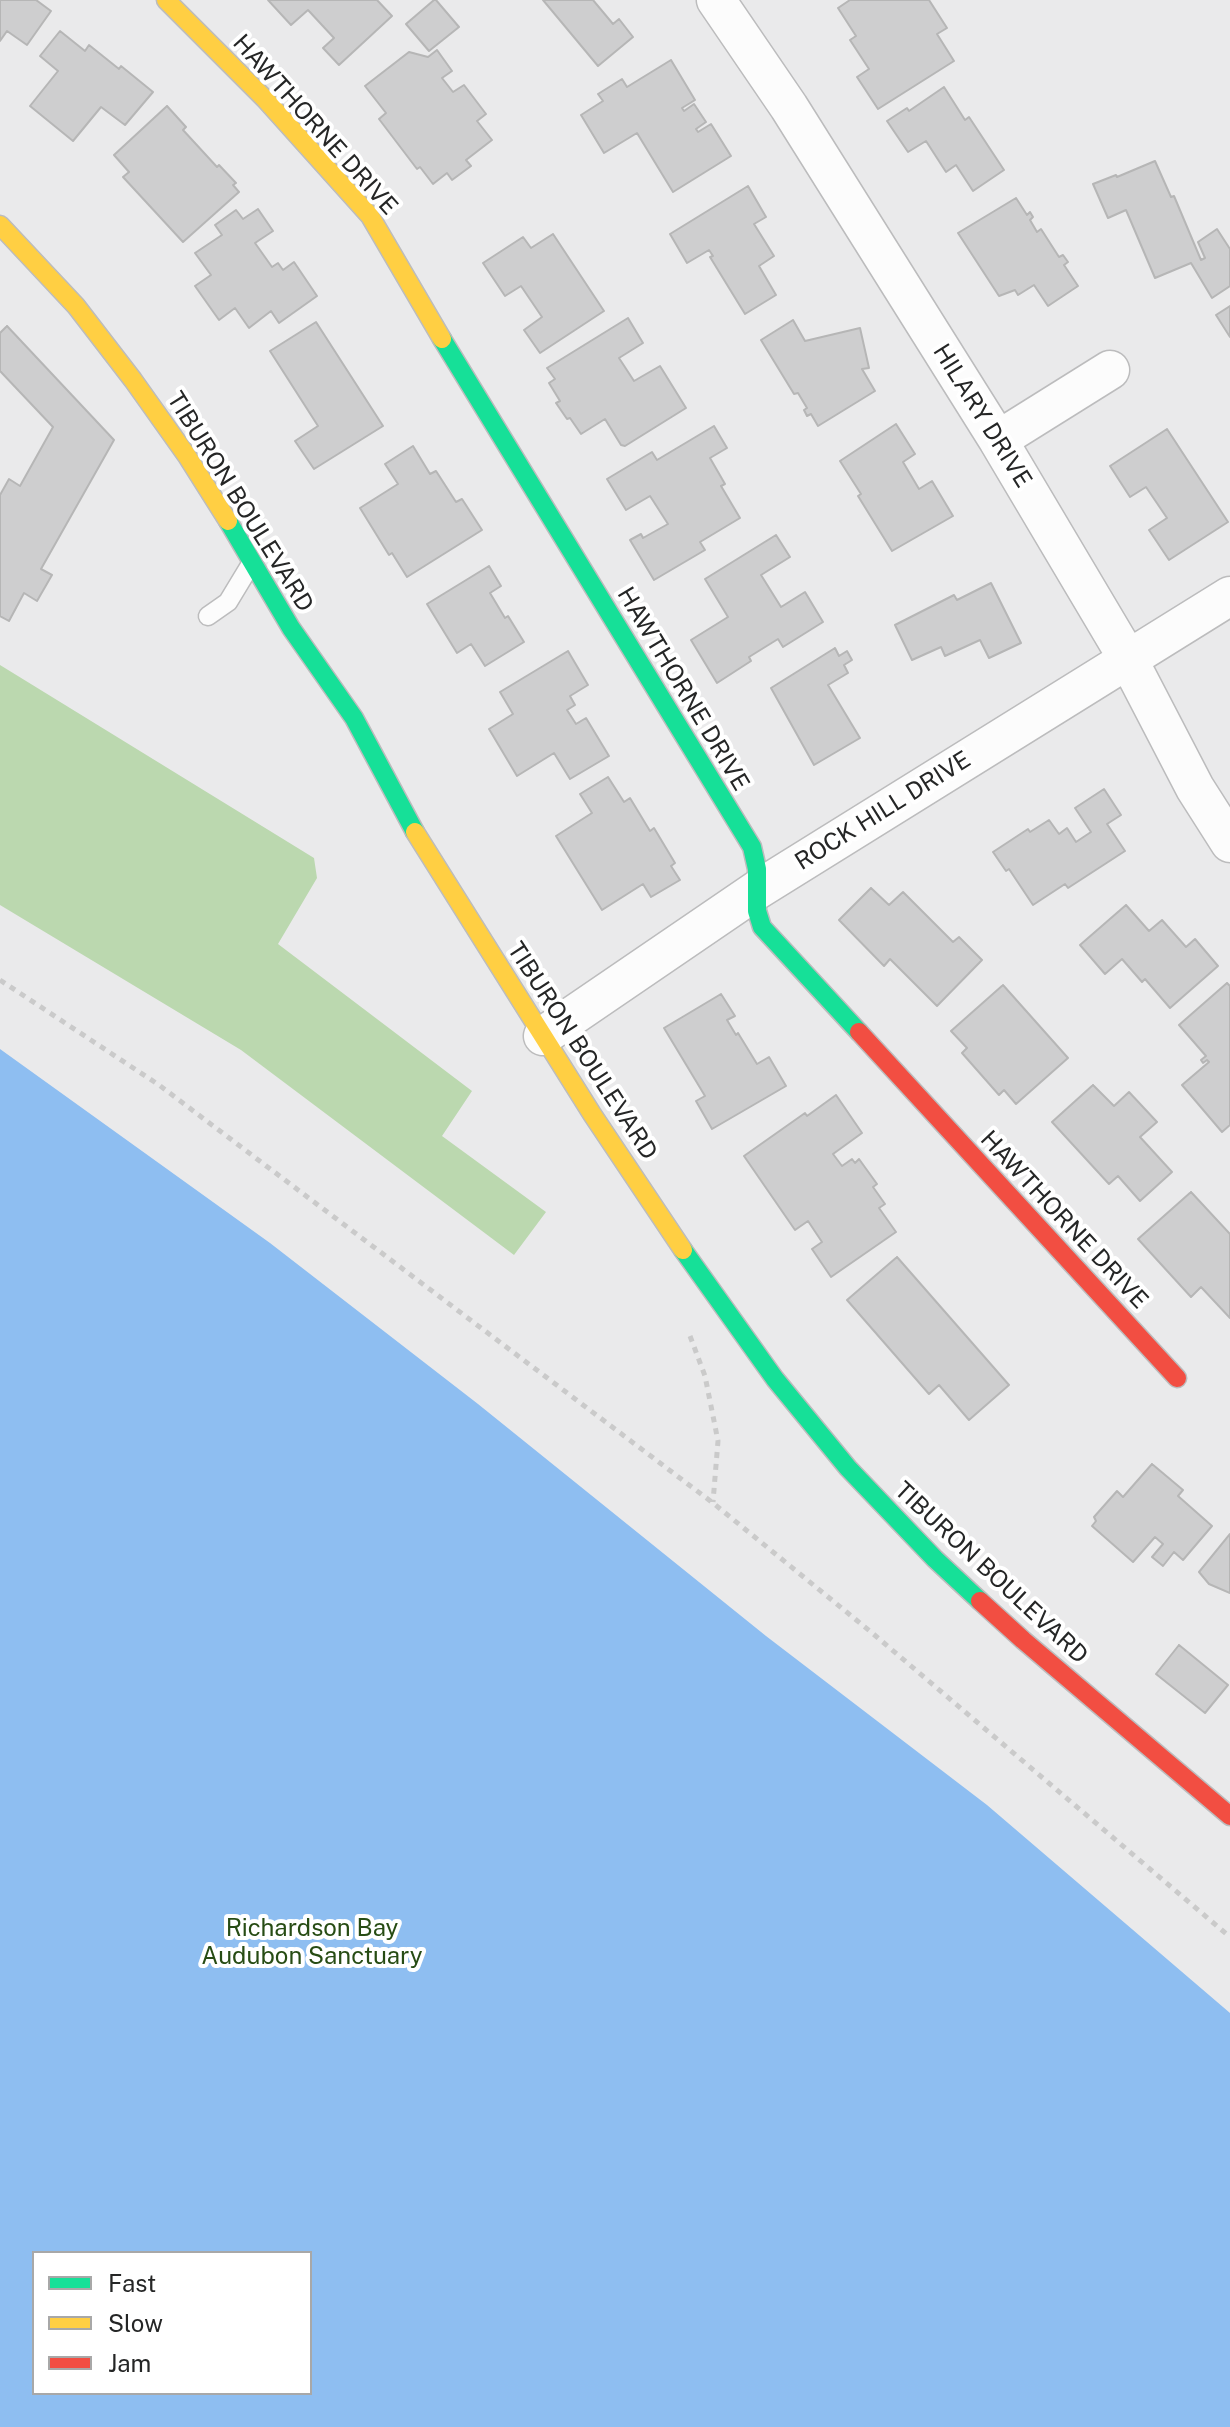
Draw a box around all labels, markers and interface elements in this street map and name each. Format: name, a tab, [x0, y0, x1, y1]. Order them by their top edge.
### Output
street label: HAWTHORNE DRIVE	[227, 29, 403, 221]
street label: HILARY DRIVE	[926, 339, 1038, 493]
street label: TIBURON BOULEVARD	[161, 387, 319, 617]
street label: HAWTHORNE DRIVE	[611, 582, 755, 796]
street label: ROCK HILL DRIVE	[790, 745, 976, 877]
street label: TIBURON BOULEVARD	[501, 937, 663, 1165]
street label: HAWTHORNE DRIVE	[974, 1125, 1154, 1315]
street label: TIBURON BOULEVARD	[888, 1476, 1094, 1670]
park label: Richardson Bay Audubon Sanctuary	[201, 1915, 423, 1971]
legend	[32, 2251, 312, 2395]
text: Fast	[108, 2269, 156, 2297]
text: Slow	[108, 2309, 163, 2337]
text: Jam	[108, 2349, 151, 2377]

